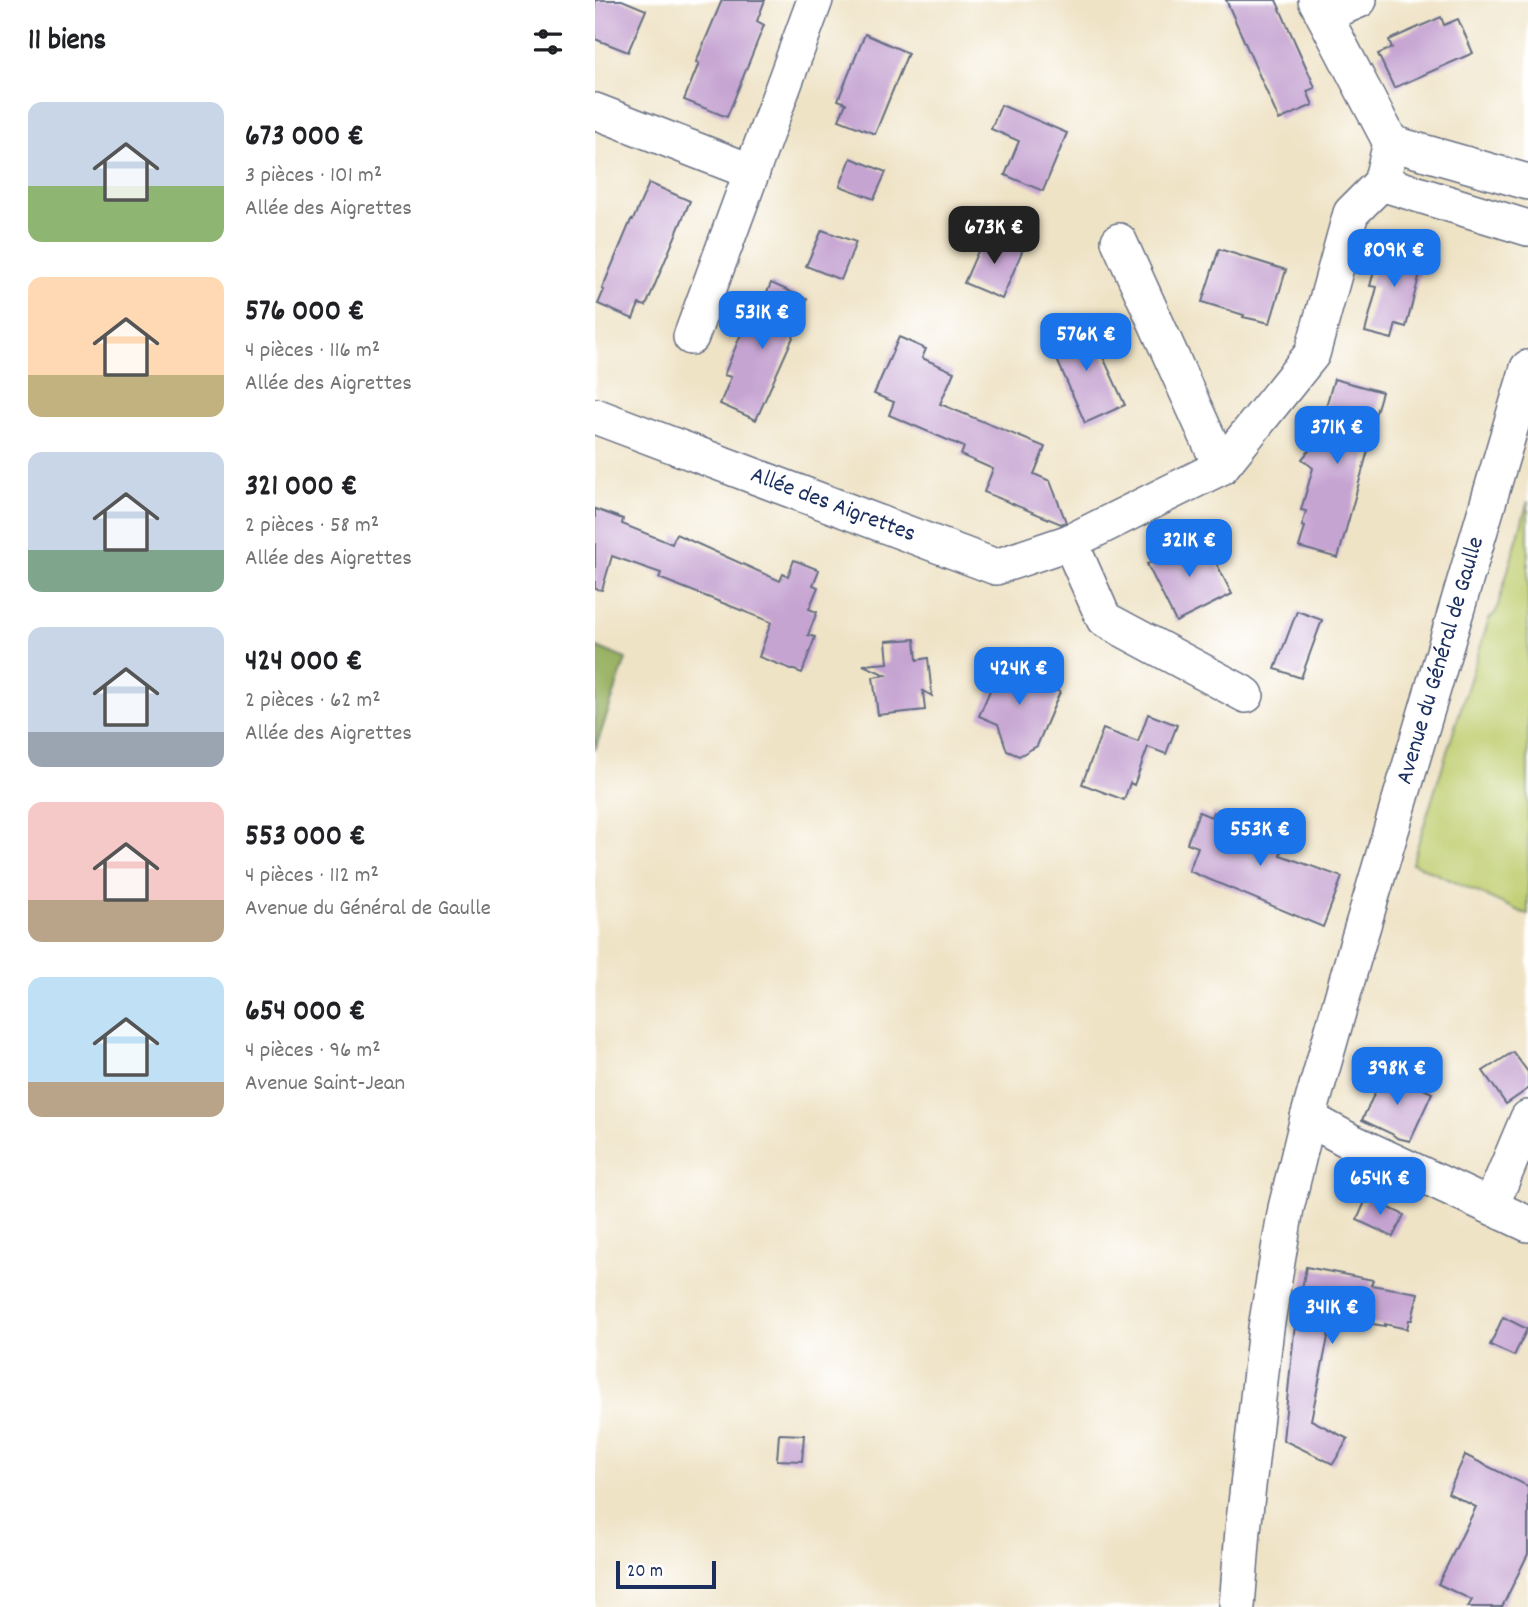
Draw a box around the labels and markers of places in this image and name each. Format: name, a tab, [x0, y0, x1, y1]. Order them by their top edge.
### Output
pin: 673K €	[937, 206, 1051, 266]
pin: 809K €	[1337, 230, 1451, 289]
pin: 531K €	[705, 292, 819, 351]
pin: 576K €	[1029, 314, 1143, 373]
pin: 371K €	[1280, 406, 1394, 466]
pin: 321K €	[1132, 520, 1246, 579]
pin: 424K €	[962, 648, 1076, 707]
pin: 553K €	[1203, 808, 1317, 868]
pin: 398K €	[1340, 1048, 1454, 1107]
pin: 654K €	[1323, 1158, 1437, 1217]
pin: 341K €	[1275, 1286, 1389, 1346]

